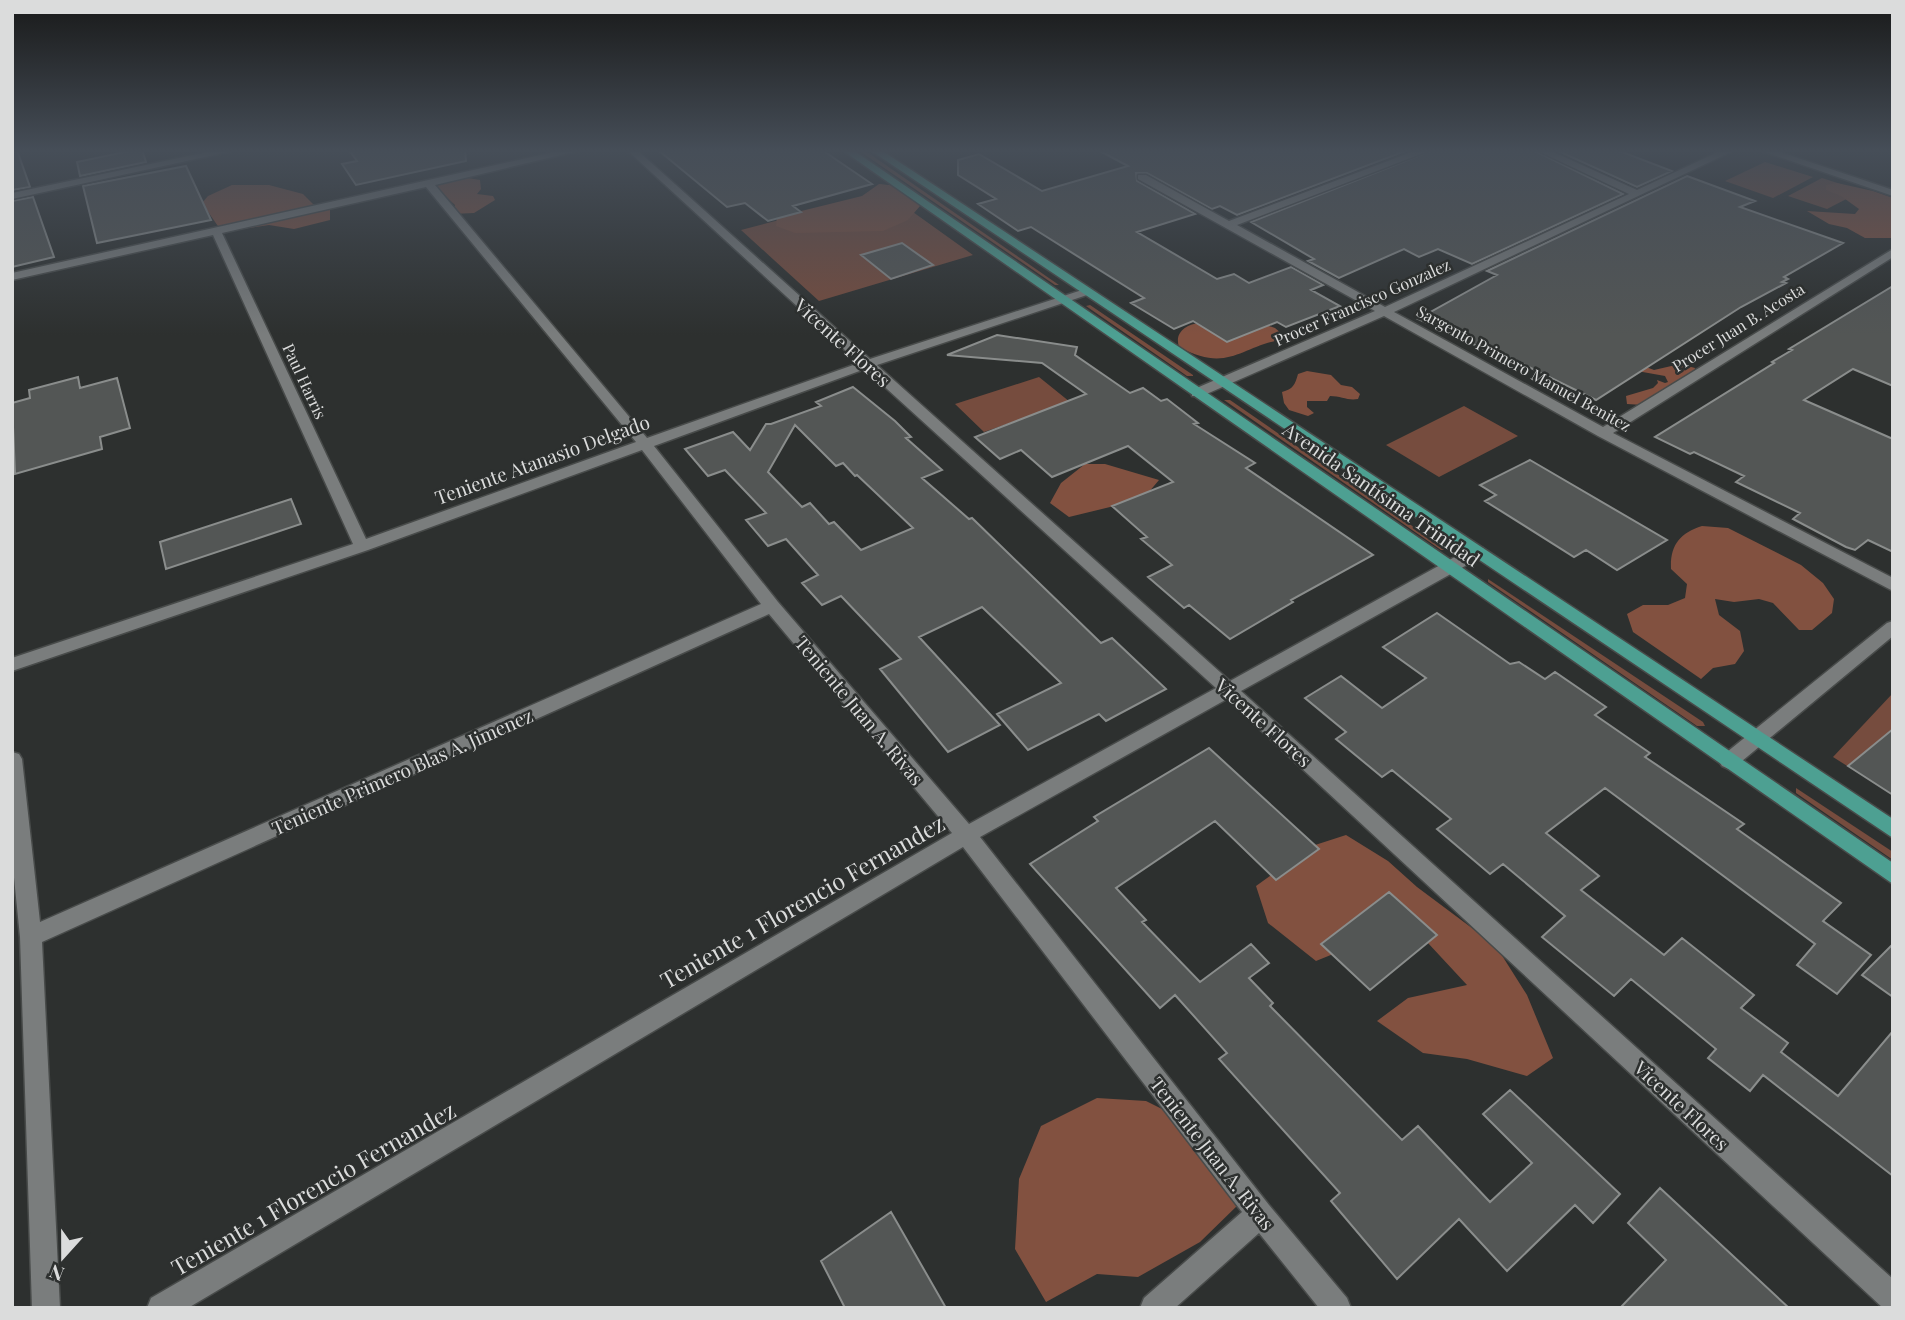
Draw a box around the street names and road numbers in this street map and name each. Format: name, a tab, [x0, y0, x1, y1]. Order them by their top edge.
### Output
street label: Procer Francisco Gonzalez	[1271, 253, 1454, 350]
street label: Procer Juan B. Acosta	[1668, 278, 1808, 376]
street label: Vicente Flores	[789, 291, 897, 392]
street label: Sargento Primero Manuel Benitez	[1413, 300, 1635, 436]
street label: Paul Harris	[278, 340, 332, 422]
street label: Teniente Atanasio Delgado	[431, 408, 653, 510]
street label: Avenida Santísima Trinidad	[1278, 415, 1486, 572]
street label: Teniente Juan A. Rivas	[790, 630, 930, 790]
street label: Vicente Flores	[1210, 671, 1318, 772]
street label: Teniente Primero Blas A. Jimenez	[267, 702, 537, 840]
street label: Teniente 1 Florencio Fernandez	[654, 807, 950, 995]
street label: Vicente Flores	[1628, 1054, 1735, 1156]
street label: Teniente Juan A. Rivas	[1145, 1071, 1281, 1235]
street label: Teniente 1 Florencio Fernandez	[165, 1094, 461, 1282]

